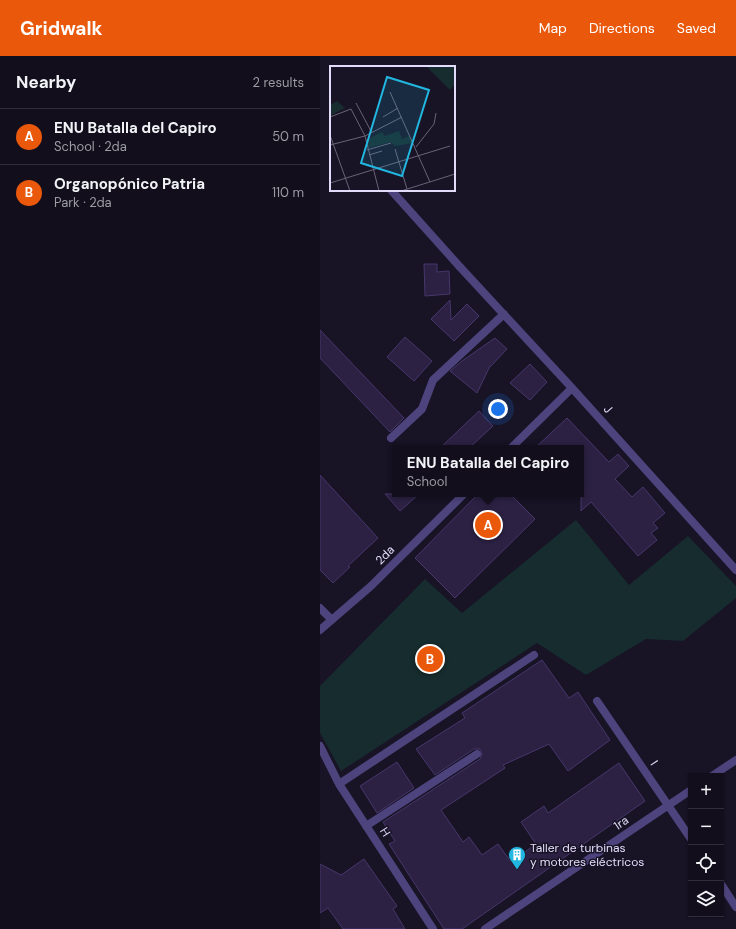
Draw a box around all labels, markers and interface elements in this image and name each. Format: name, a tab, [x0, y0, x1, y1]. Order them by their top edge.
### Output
text: Gridwalk	[20, 16, 102, 41]
text: Map	[539, 19, 567, 37]
text: Directions	[589, 19, 655, 37]
text: Saved	[677, 19, 716, 37]
inset map	[330, 66, 455, 191]
text: Nearby	[16, 71, 76, 93]
text: 2 results	[253, 74, 304, 91]
text: ENU Batalla del Capiro	[54, 118, 217, 138]
text: A	[24, 128, 34, 145]
text: 50 m	[272, 128, 304, 145]
text: School · 2da	[54, 138, 127, 155]
text: Organopónico Patria	[54, 174, 205, 194]
text: B	[25, 184, 33, 201]
text: 110 m	[272, 184, 304, 201]
text: Park · 2da	[54, 194, 112, 211]
your location	[488, 399, 508, 419]
street label: J	[600, 401, 616, 417]
popup	[392, 445, 584, 497]
text: ENU Batalla del Capiro	[407, 453, 569, 473]
text: School	[407, 473, 447, 490]
pin: A	[475, 510, 501, 540]
street label: 2da	[372, 542, 398, 568]
pin: B	[417, 644, 443, 674]
street label: I	[647, 757, 661, 769]
map controls	[688, 773, 724, 917]
button: +	[688, 773, 724, 809]
button: −	[688, 809, 724, 845]
street label: 1ra	[610, 812, 632, 834]
street label: H	[376, 824, 394, 840]
place label: Taller de turbinas y motores eléctricos	[530, 840, 644, 870]
building icon: Taller de turbinas y motores eléctricos	[507, 845, 527, 870]
button: locate	[688, 845, 724, 881]
button: layers	[688, 881, 724, 917]

